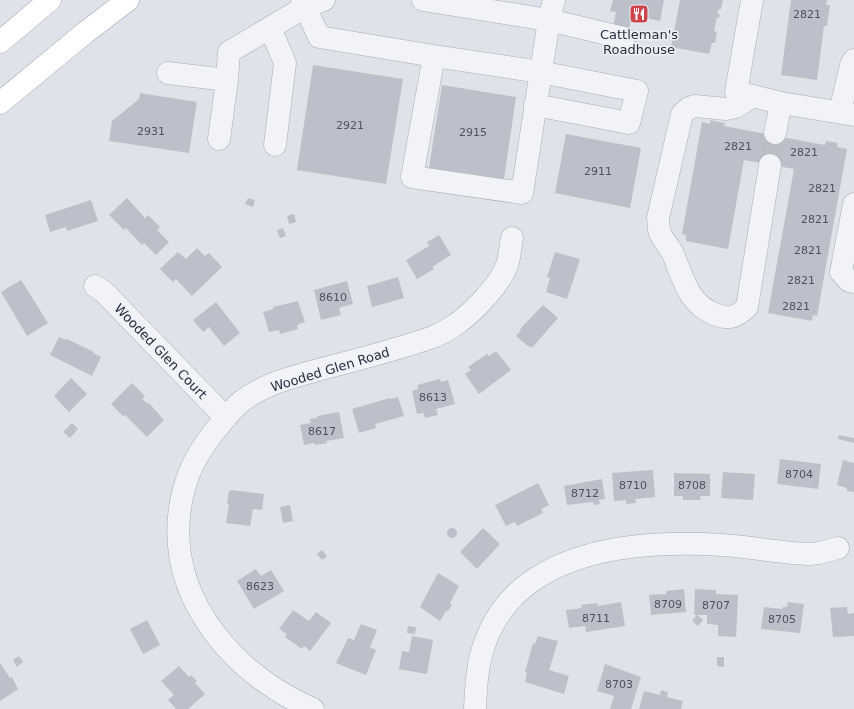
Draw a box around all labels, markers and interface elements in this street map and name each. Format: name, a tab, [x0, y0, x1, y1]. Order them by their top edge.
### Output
restaurant icon: Cattleman's Roadhouse	[628, 3, 650, 25]
house number: 2821	[793, 8, 821, 21]
place label: Cattleman's Roadhouse	[600, 27, 678, 57]
house number: 2921	[336, 119, 364, 132]
house number: 2931	[137, 125, 165, 138]
house number: 2915	[459, 126, 487, 139]
house number: 2821	[724, 140, 752, 153]
house number: 2821	[790, 146, 818, 159]
house number: 2911	[584, 165, 612, 178]
house number: 2821	[808, 182, 836, 195]
house number: 2821	[801, 213, 829, 226]
house number: 2821	[794, 244, 822, 257]
house number: 2821	[787, 274, 815, 287]
house number: 8610	[319, 291, 347, 304]
house number: 2821	[782, 300, 810, 313]
street label: Wooded Glen Court	[111, 301, 210, 402]
street label: Wooded Glen Road	[269, 344, 391, 395]
house number: 8613	[419, 391, 447, 404]
house number: 8617	[308, 425, 336, 438]
house number: 8704	[785, 468, 813, 481]
house number: 8710	[619, 479, 647, 492]
house number: 8708	[678, 479, 706, 492]
house number: 8712	[571, 487, 599, 500]
house number: 8623	[246, 580, 274, 593]
house number: 8709	[654, 598, 682, 611]
house number: 8707	[702, 599, 730, 612]
house number: 8711	[582, 612, 610, 625]
house number: 8705	[768, 613, 796, 626]
house number: 8703	[605, 678, 633, 691]

